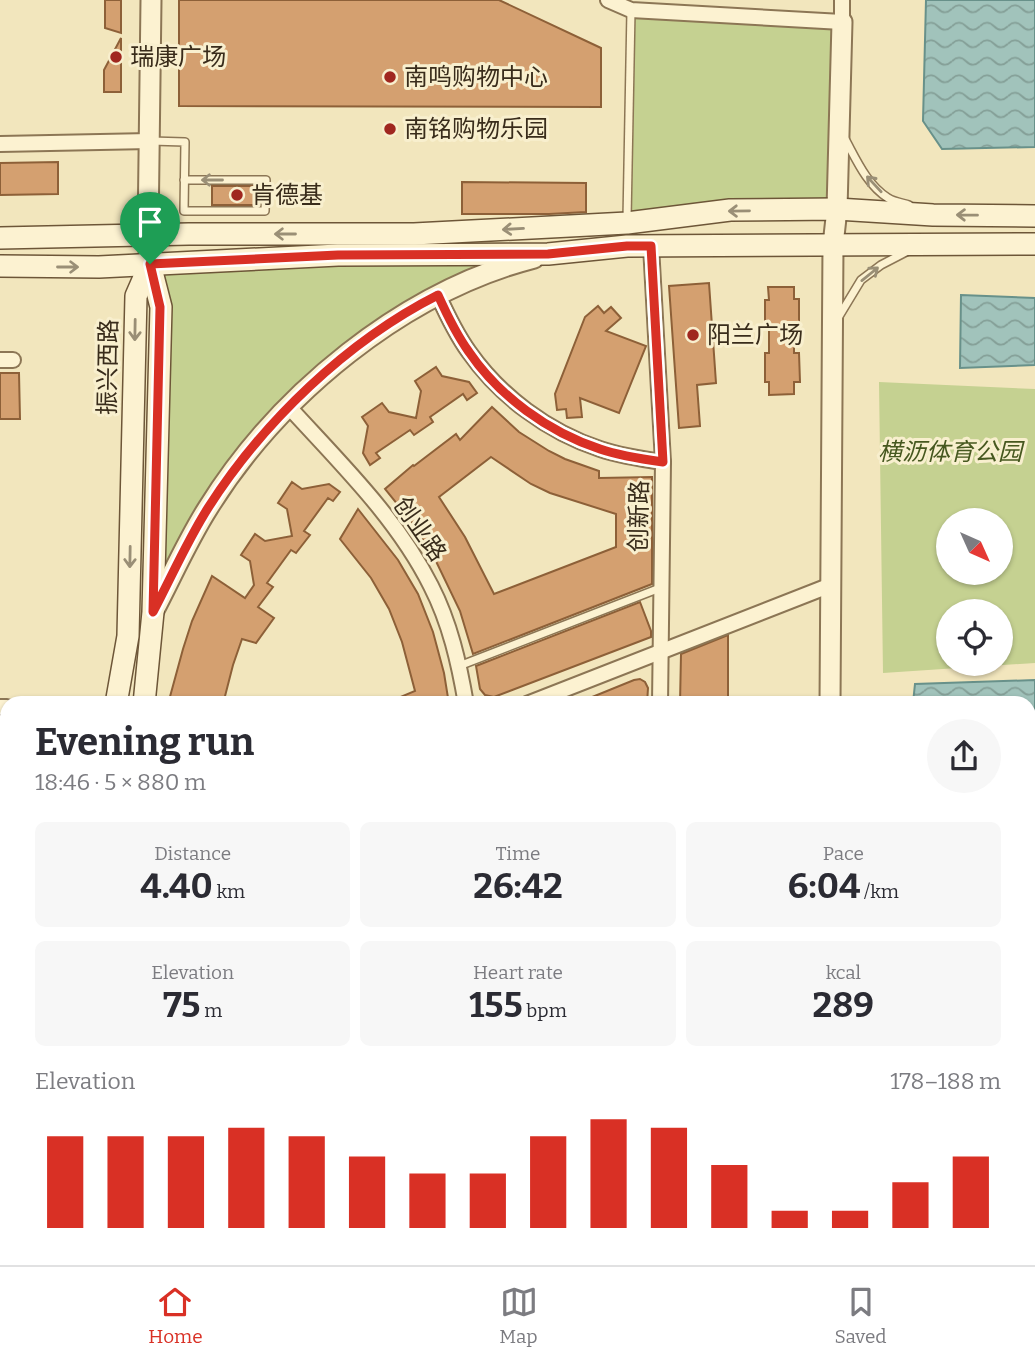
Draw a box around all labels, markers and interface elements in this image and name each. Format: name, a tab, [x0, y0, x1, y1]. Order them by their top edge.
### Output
place label: 瑞康广场	[130, 43, 226, 71]
marker: 瑞康广场	[108, 49, 124, 65]
place label: 南鸣购物中心	[404, 63, 548, 91]
marker: 南鸣购物中心	[382, 69, 398, 85]
place label: 南铭购物乐园	[404, 115, 548, 143]
marker: 南铭购物乐园	[382, 121, 398, 137]
one-way arrow	[201, 173, 224, 187]
one-way arrow	[866, 176, 883, 193]
place label: 肯德基	[251, 181, 323, 209]
marker: 肯德基	[229, 187, 245, 203]
pin	[120, 192, 180, 264]
icon: arrive	[131, 203, 169, 241]
one-way arrow	[728, 204, 751, 217]
one-way arrow	[956, 208, 979, 222]
one-way arrow	[502, 222, 525, 235]
one-way arrow	[274, 227, 297, 241]
one-way arrow	[56, 260, 79, 274]
one-way arrow	[861, 266, 879, 282]
one-way arrow	[129, 318, 142, 341]
street label: 振兴西路	[93, 319, 123, 415]
place label: 阳兰广场	[707, 321, 803, 349]
marker: 阳兰广场	[685, 327, 701, 343]
park label: 横沥体育公园	[878, 438, 1025, 466]
street label: 创新路	[624, 480, 654, 552]
street label: 创业路	[388, 491, 452, 567]
north arrow	[936, 508, 1013, 584]
map controls	[936, 508, 1013, 676]
one-way arrow	[123, 545, 136, 568]
button: locate	[936, 599, 1013, 676]
text: Evening run	[35, 719, 254, 765]
button: share	[927, 719, 1001, 793]
text: 18:46 · 5 × 880 m	[35, 768, 206, 796]
text: Distance	[154, 842, 231, 865]
text: Time	[496, 842, 540, 865]
text: Pace	[823, 842, 864, 865]
text: 4.40	[140, 865, 213, 907]
text: 26:42	[473, 865, 563, 907]
text: 6:04	[788, 865, 860, 907]
text: km	[213, 880, 245, 903]
text: /km	[860, 880, 899, 903]
text: Elevation	[151, 961, 234, 984]
text: Heart rate	[473, 961, 563, 984]
text: kcal	[826, 961, 861, 984]
text: 75	[163, 984, 200, 1026]
text: 155	[469, 984, 523, 1026]
text: 289	[813, 984, 874, 1026]
text: m	[200, 999, 222, 1022]
text: bpm	[523, 999, 567, 1022]
text: Elevation	[35, 1067, 135, 1095]
text: 178–188 m	[890, 1067, 1001, 1095]
tab: Home	[148, 1283, 203, 1348]
tab: Map	[499, 1283, 538, 1348]
tab: Saved	[834, 1283, 887, 1348]

